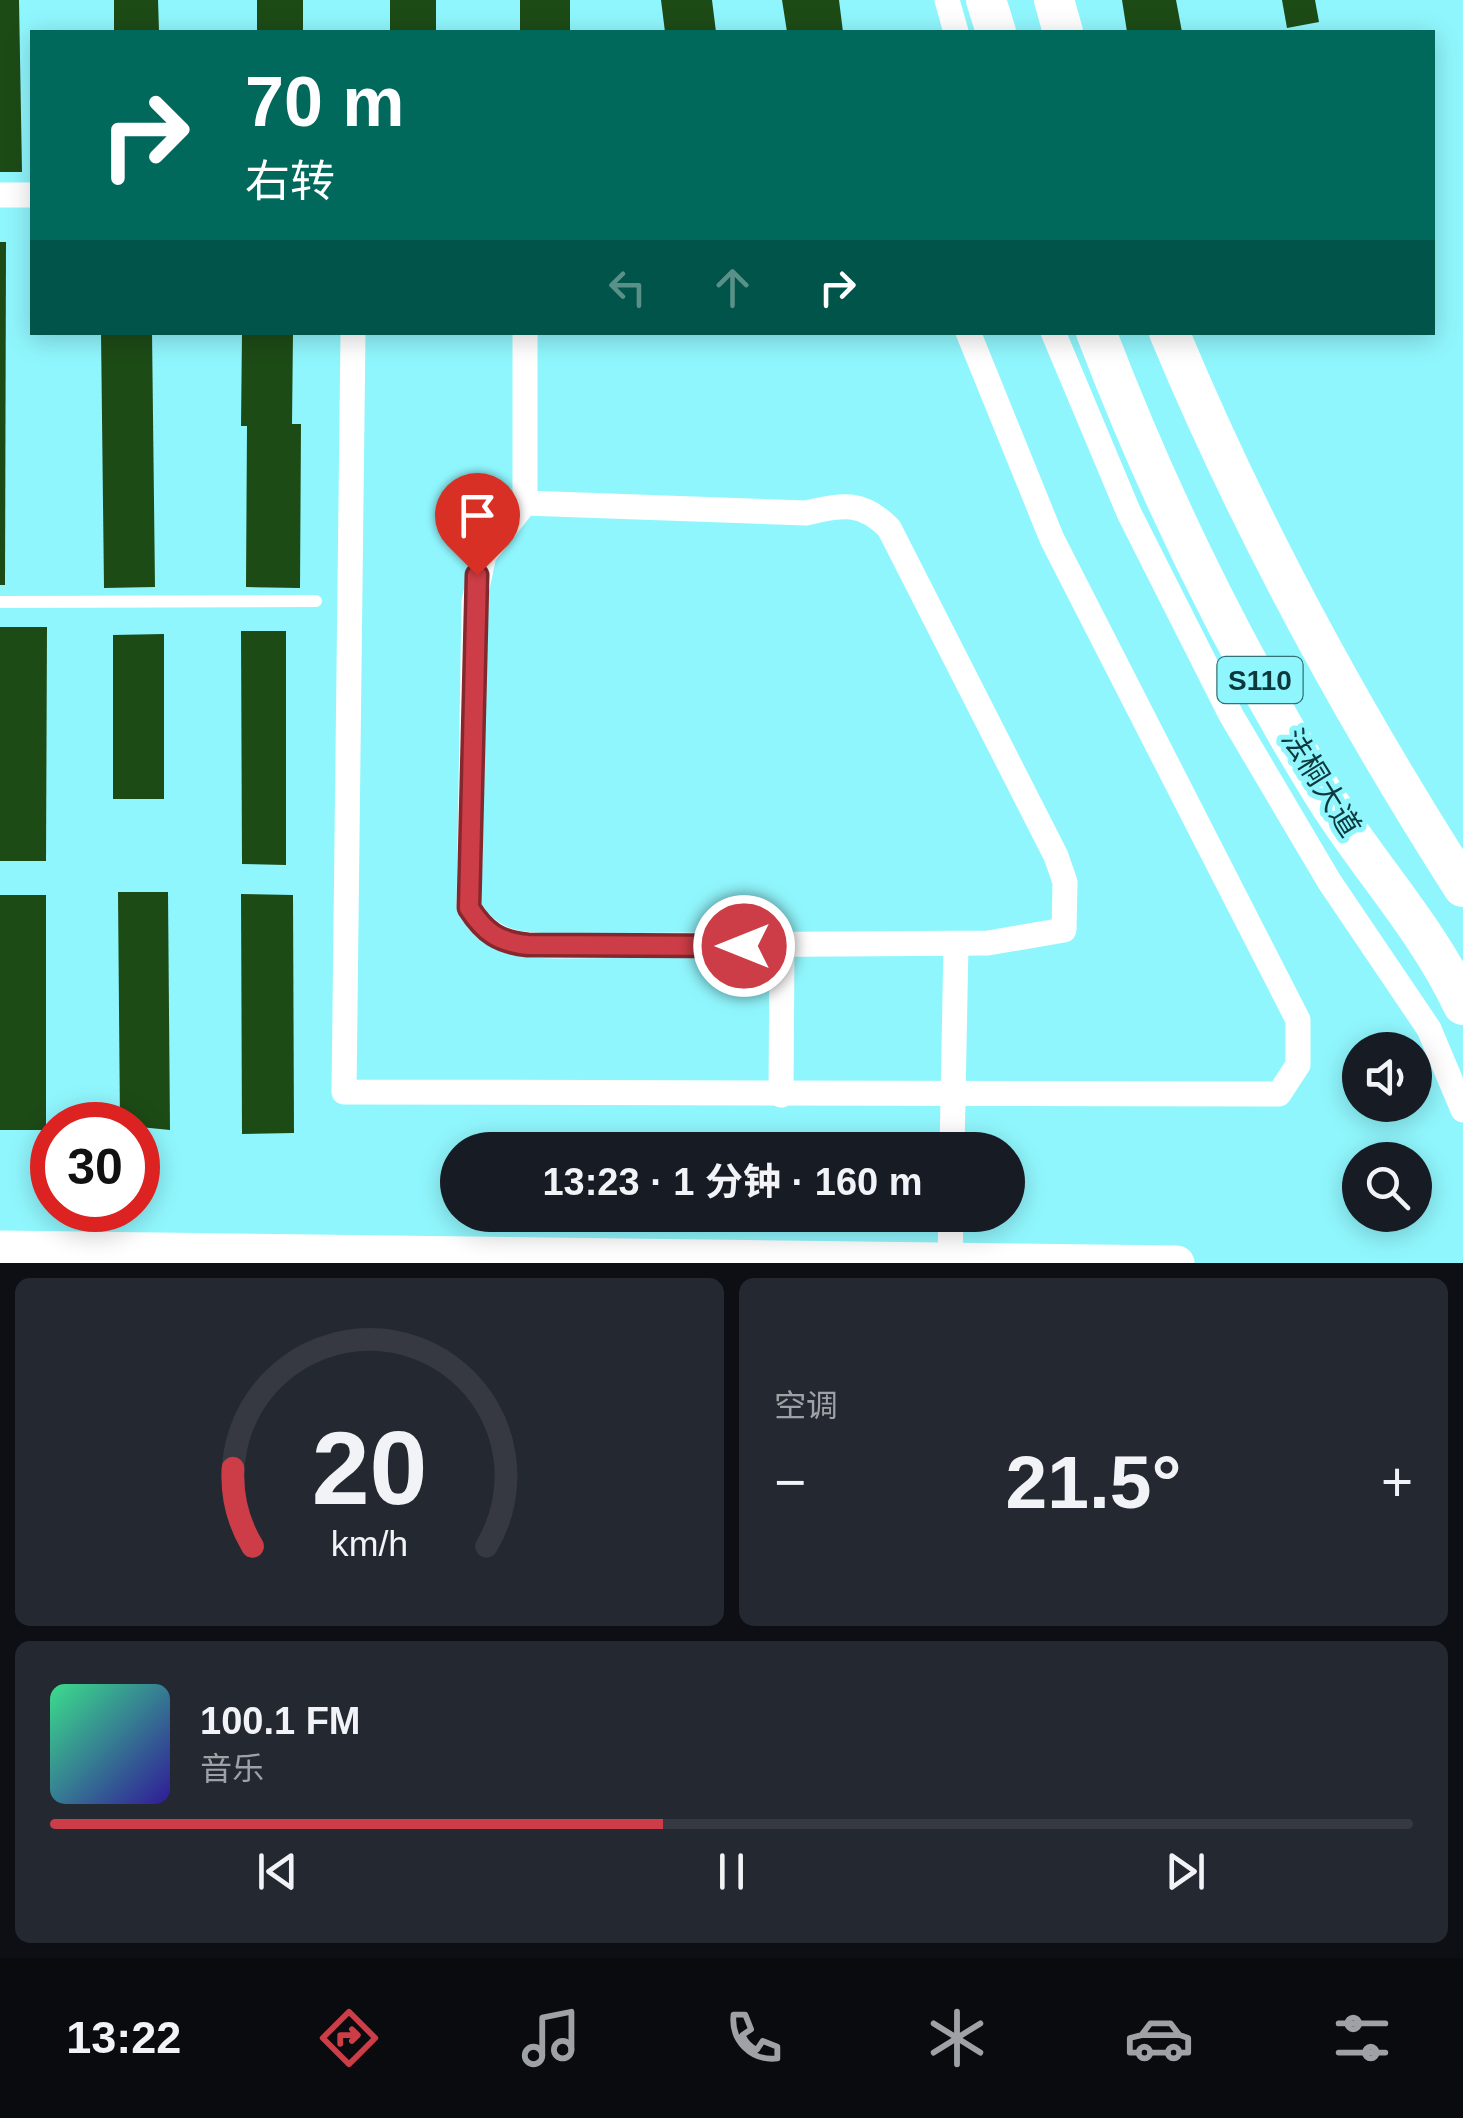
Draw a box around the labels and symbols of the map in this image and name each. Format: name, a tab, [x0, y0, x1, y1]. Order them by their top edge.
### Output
pin	[435, 473, 520, 576]
road number: S110	[1218, 657, 1302, 703]
street label: 法桐大道	[1276, 723, 1367, 842]
position arrow	[692, 894, 796, 998]
speed limit sign: 30	[30, 1102, 160, 1232]

